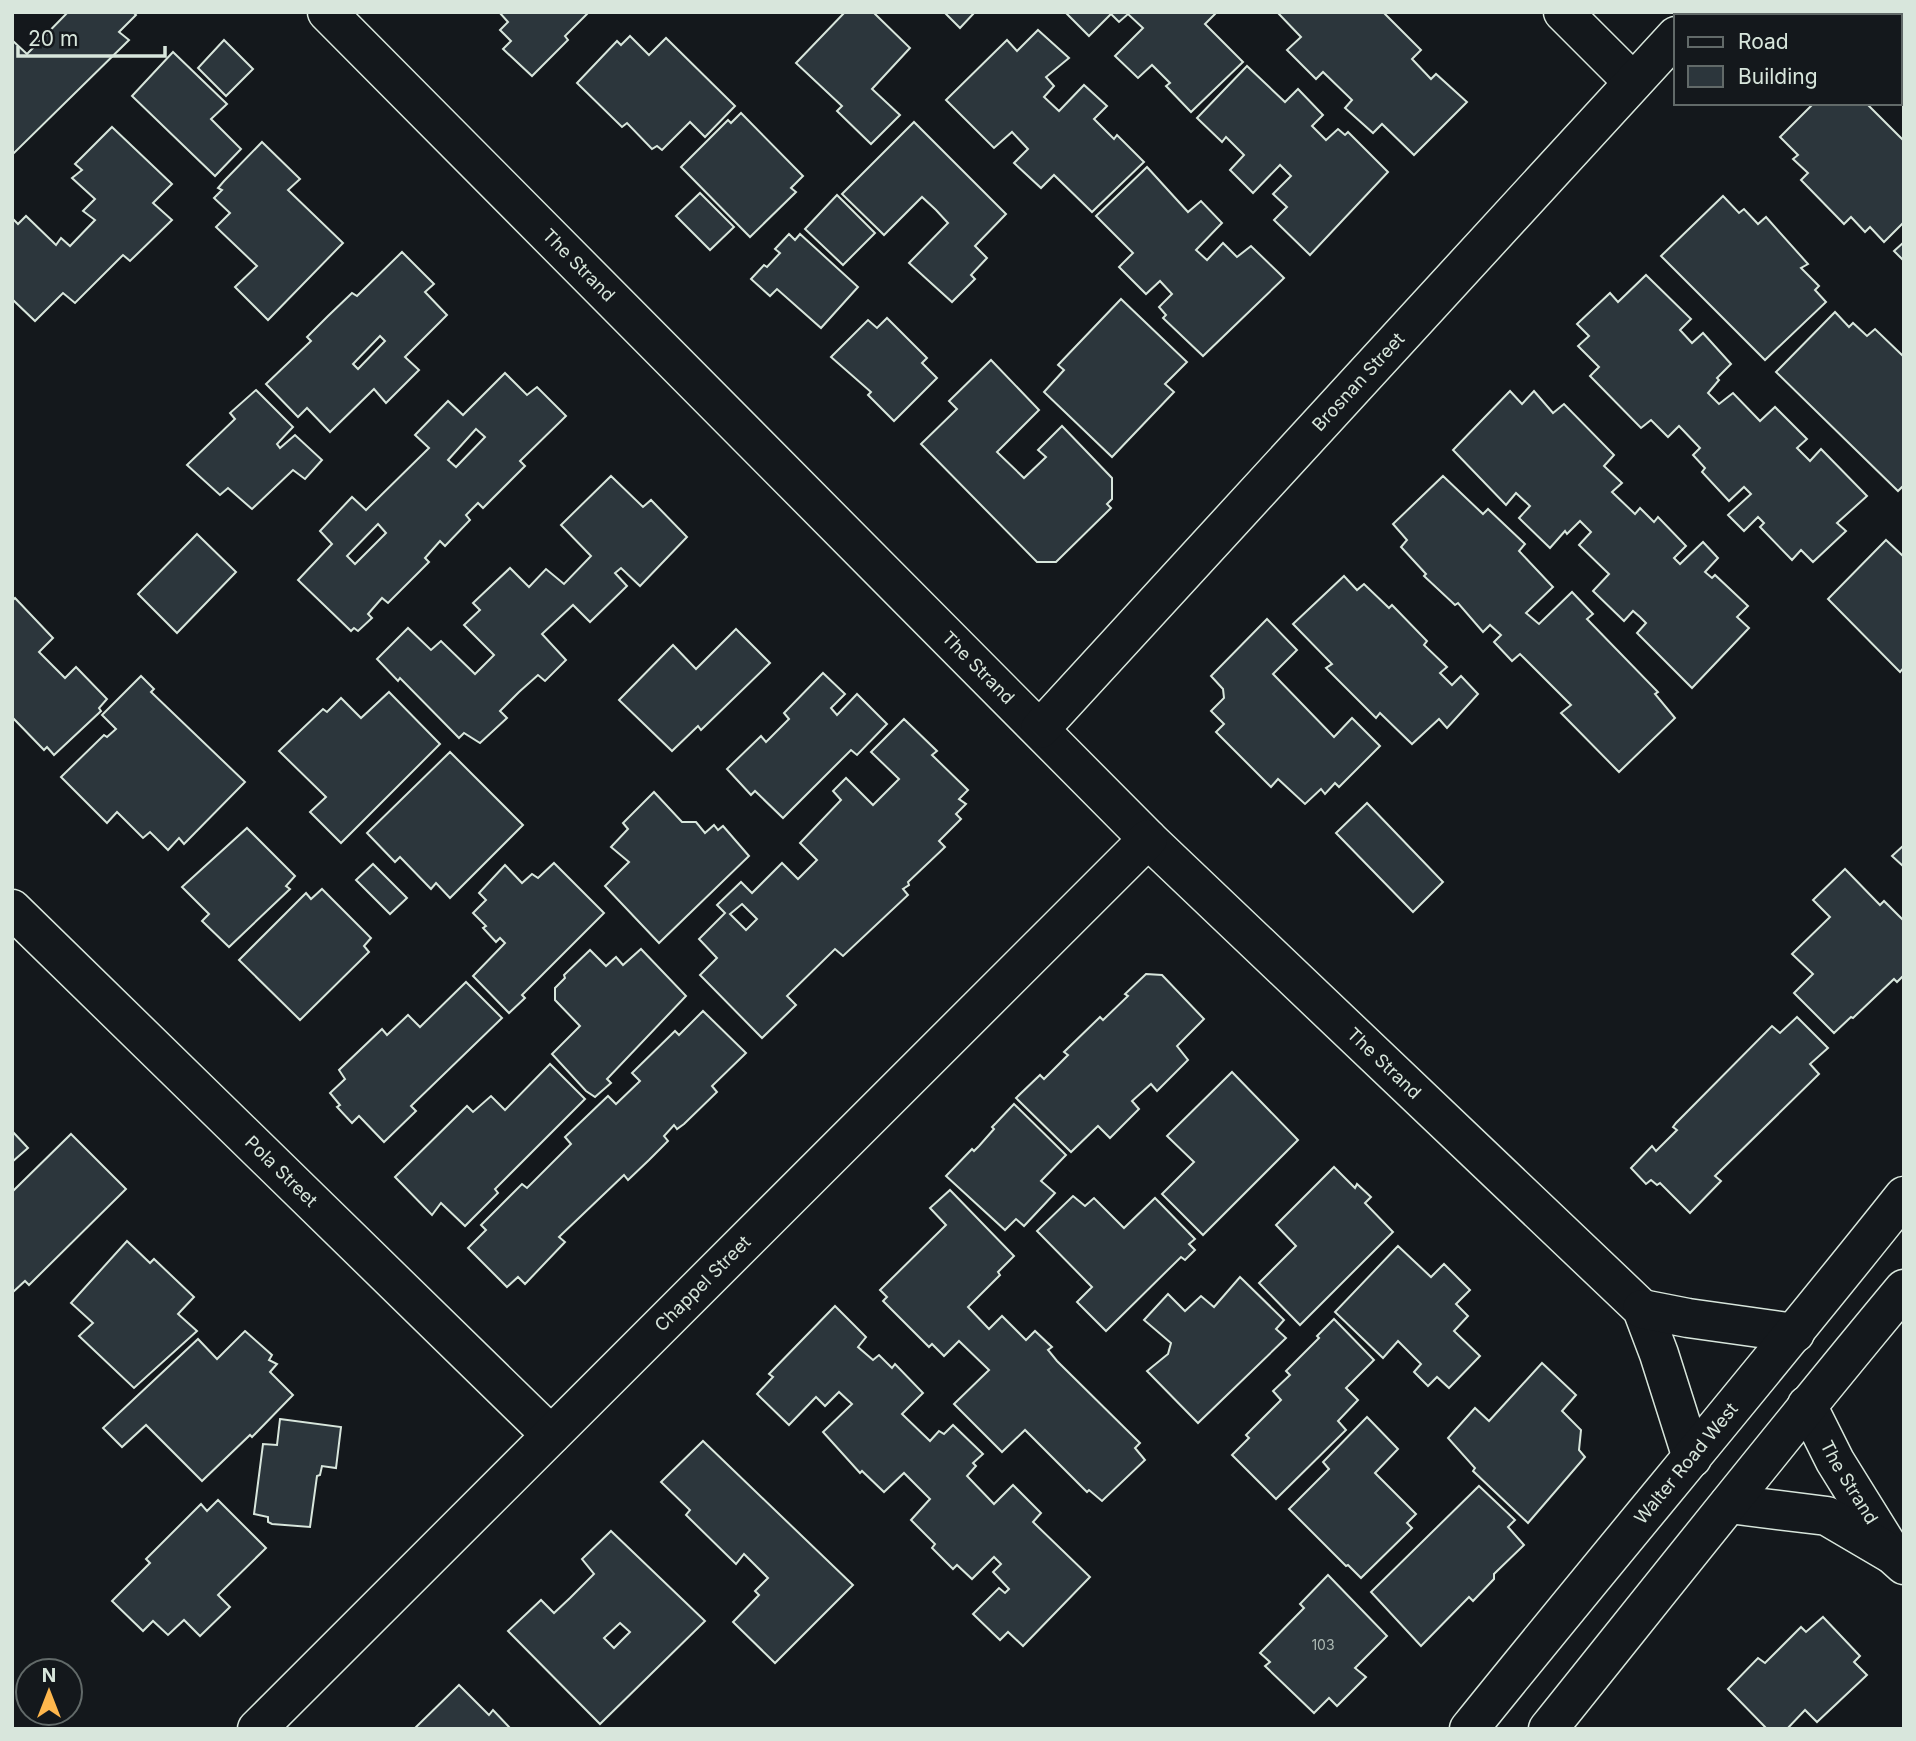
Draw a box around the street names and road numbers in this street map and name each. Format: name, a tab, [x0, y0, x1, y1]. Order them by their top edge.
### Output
street label: The Strand	[538, 224, 619, 306]
street label: Brosnan Street	[1308, 328, 1408, 435]
street label: The Strand	[938, 627, 1019, 708]
street label: The Strand	[1343, 1023, 1426, 1103]
street label: Pola Street	[241, 1131, 322, 1211]
street label: Chappel Street	[650, 1231, 755, 1336]
street label: Walter Road West	[1630, 1398, 1742, 1528]
street label: The Strand	[1816, 1437, 1882, 1528]

